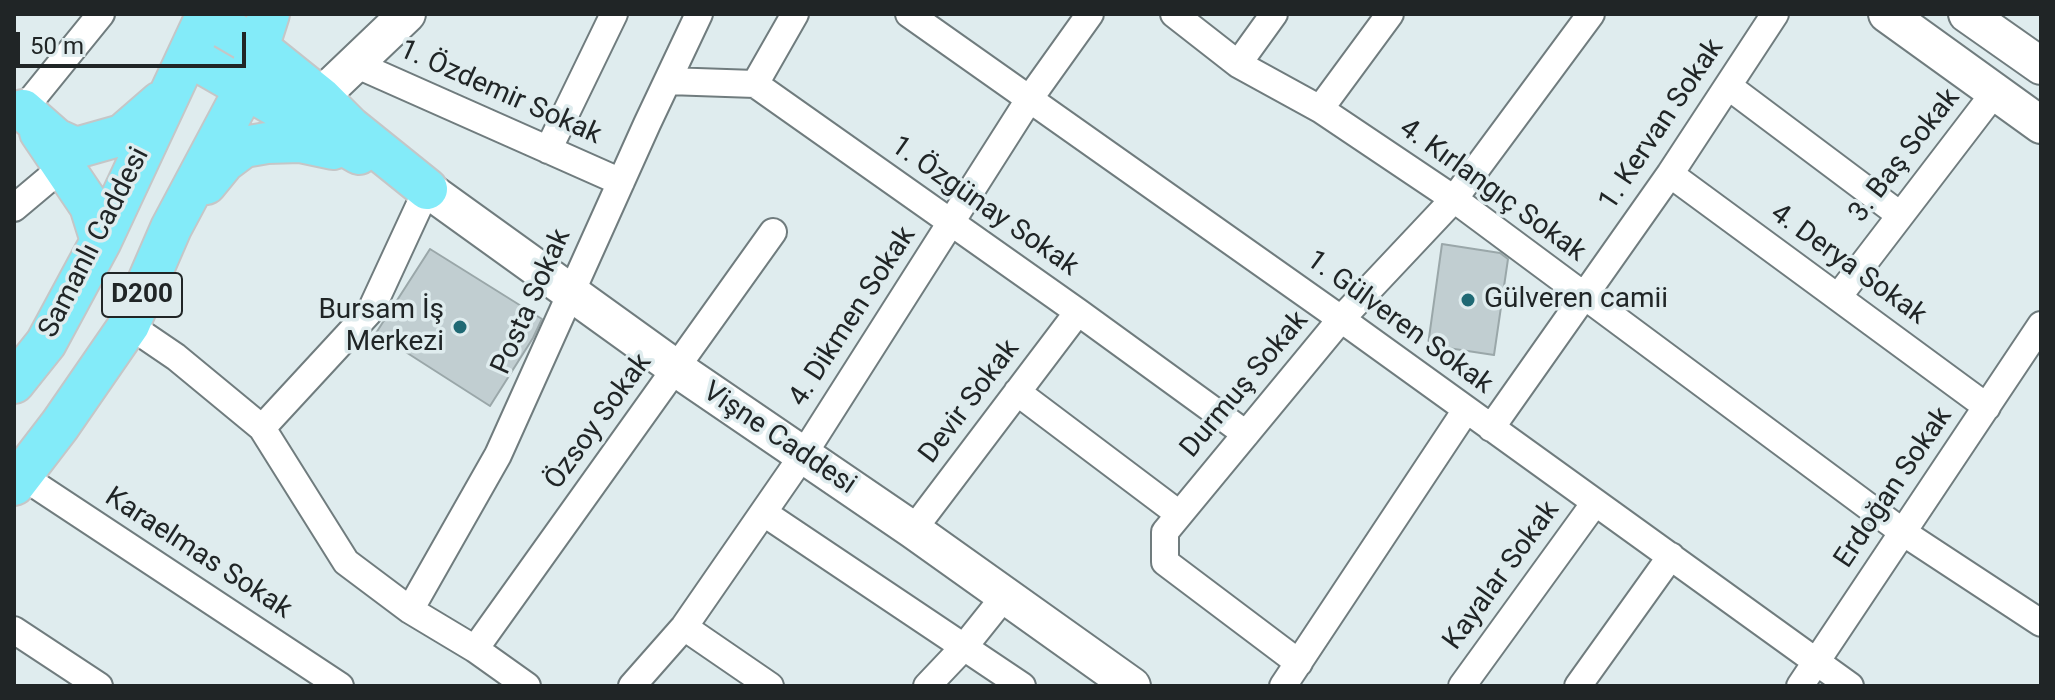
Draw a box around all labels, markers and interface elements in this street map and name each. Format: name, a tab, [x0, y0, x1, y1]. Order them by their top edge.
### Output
scale bar	[20, 16, 250, 66]
text: 50 m	[30, 32, 84, 60]
street label: 1. Özdemir Sokak	[394, 33, 606, 153]
street label: 1. Kervan Sokak	[1592, 33, 1732, 217]
street label: 3. Baş Sokak	[1842, 82, 1968, 230]
street label: 4. Kırlangıç Sokak	[1392, 112, 1592, 270]
street label: 1. Özgünay Sokak	[884, 130, 1084, 284]
street label: Samanlı Caddesi	[33, 142, 157, 344]
street label: 4. Derya Sokak	[1764, 197, 1932, 333]
street label: 4. Dikmen Sokak	[782, 221, 924, 413]
street label: Posta Sokak	[485, 224, 579, 380]
street label: 1. Gülveren Sokak	[1299, 244, 1499, 402]
road number: D200	[102, 273, 182, 317]
place label: Gülveren camii	[1484, 283, 1668, 317]
marker: Gülveren camii	[1459, 291, 1477, 309]
place label: Bursam İş Merkezi	[318, 294, 444, 360]
street label: Durmuş Sokak	[1174, 305, 1316, 465]
marker: Bursam İş Merkezi	[451, 318, 469, 336]
street label: Devir Sokak	[913, 334, 1027, 470]
street label: Özsoy Sokak	[538, 347, 660, 497]
street label: Vişne Caddesi	[696, 375, 862, 503]
street label: Erdoğan Sokak	[1828, 401, 1960, 575]
street label: Karaelmas Sokak	[98, 481, 298, 627]
street label: Kayalar Sokak	[1437, 495, 1567, 657]

